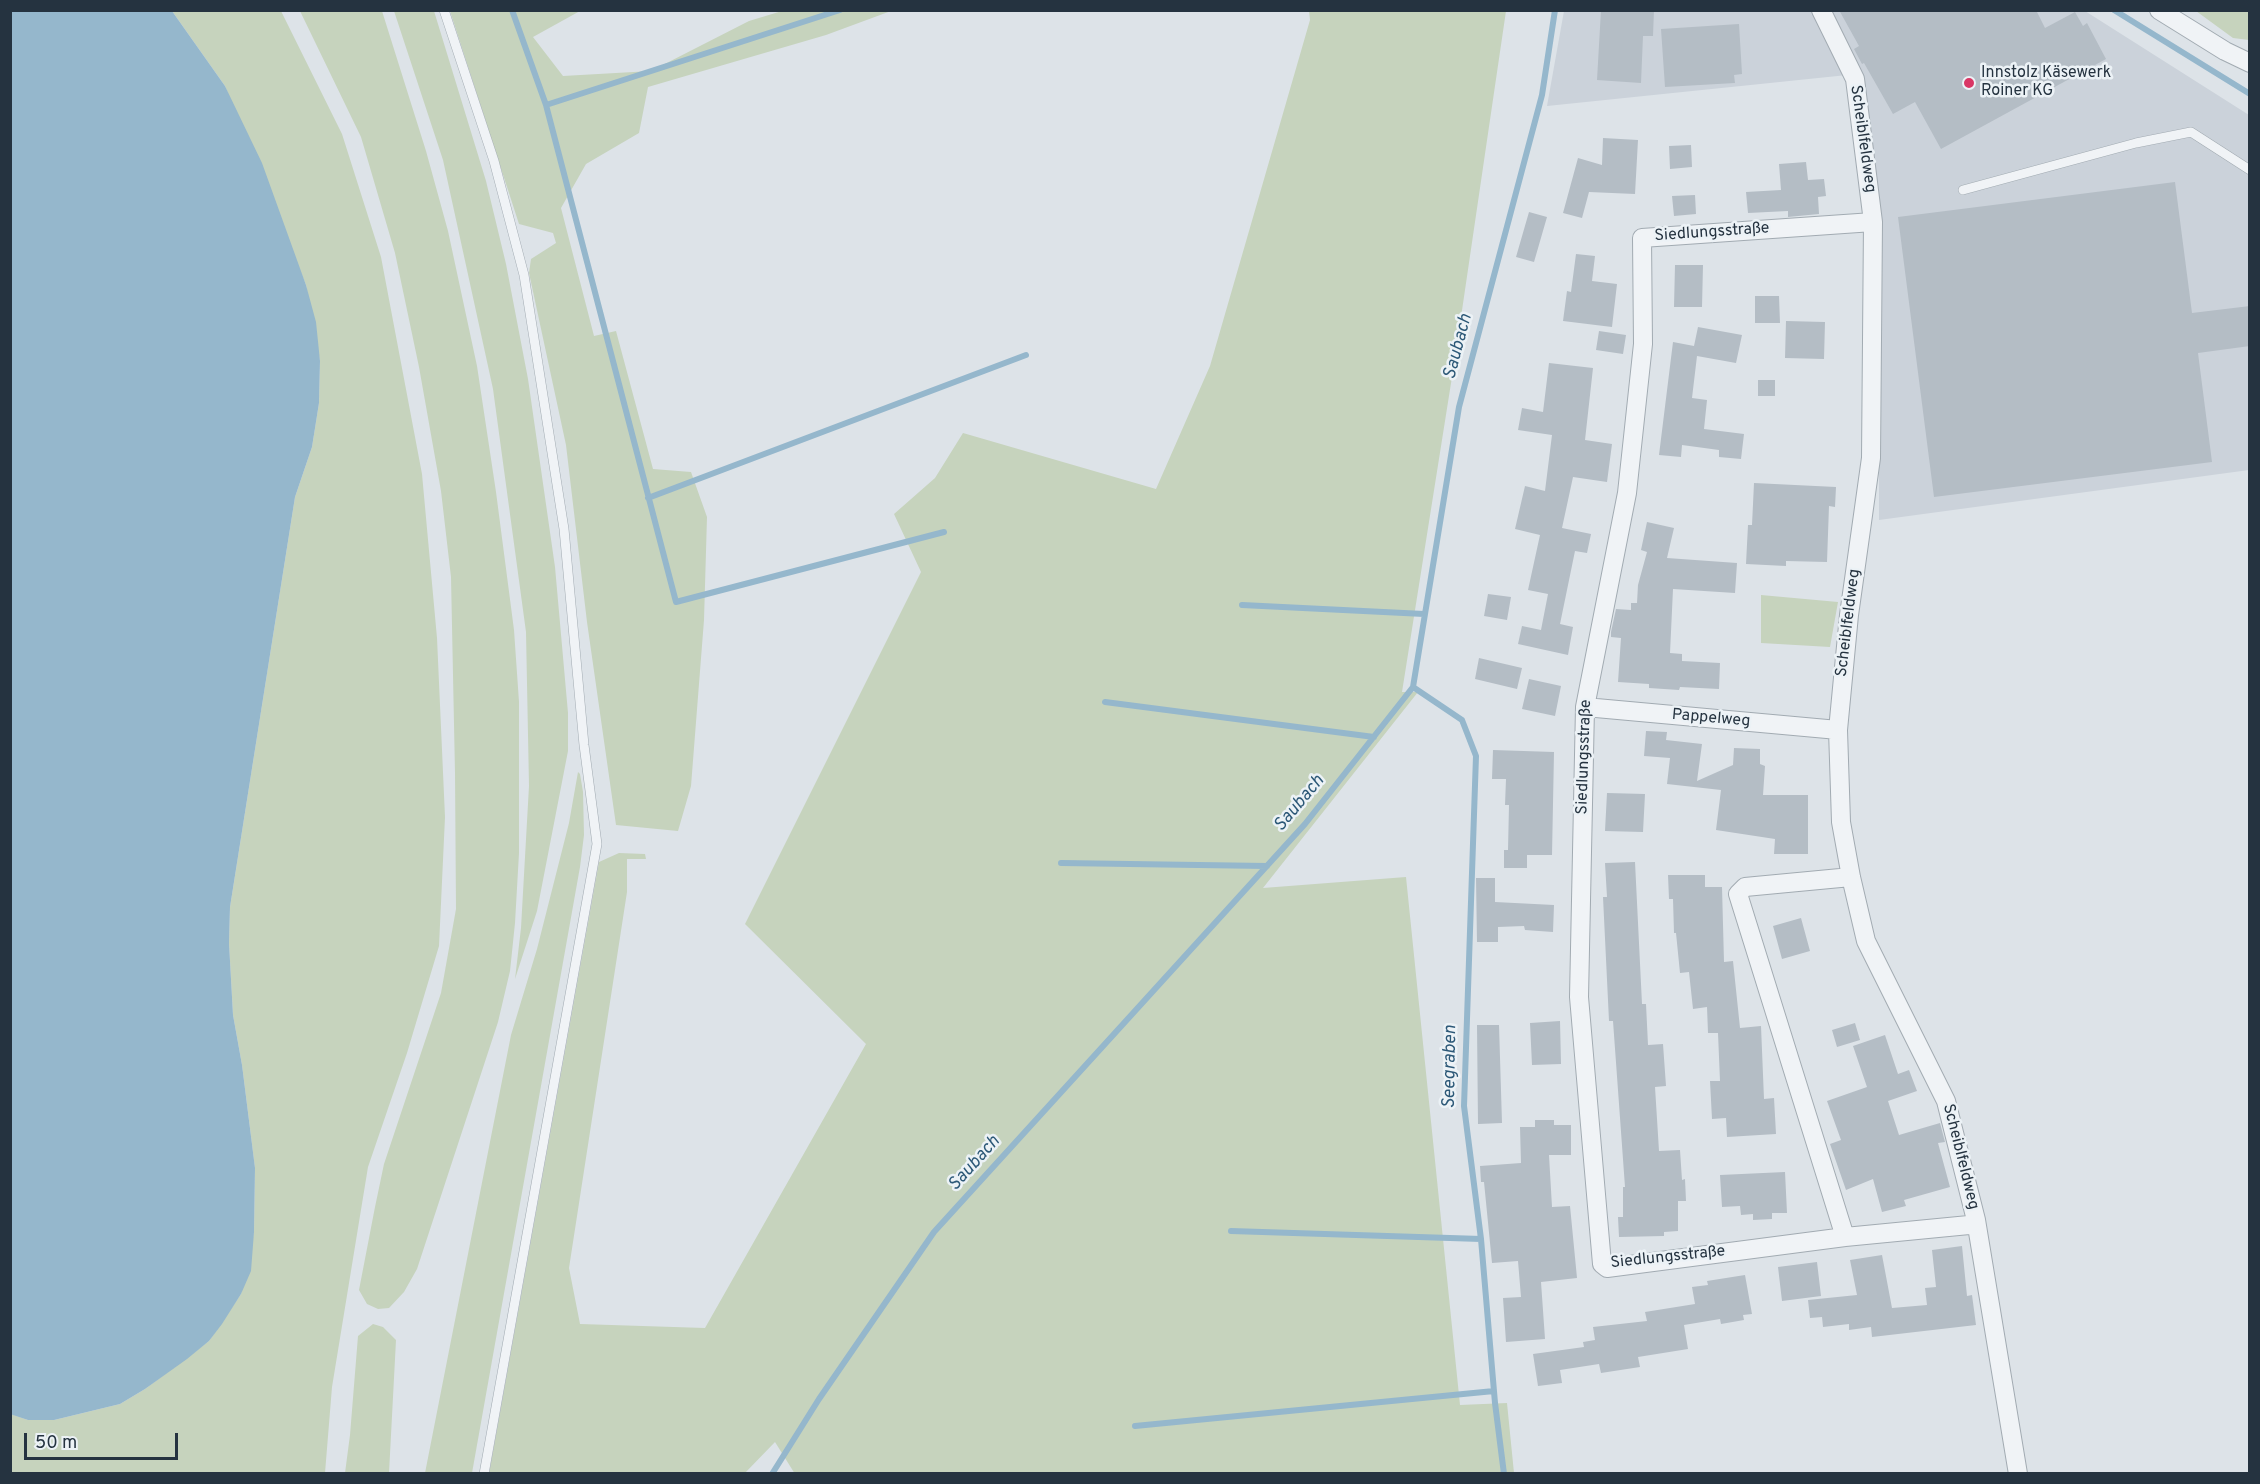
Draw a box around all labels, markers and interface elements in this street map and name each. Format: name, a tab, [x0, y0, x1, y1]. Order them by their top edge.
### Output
place label: Innstolz Käsewerk Roiner KG	[1981, 64, 2111, 102]
marker: Innstolz Käsewerk Roiner KG	[1962, 76, 1976, 90]
street label: Scheiblfeldweg	[1845, 84, 1879, 194]
street label: Siedlungsstraße	[1654, 219, 1770, 247]
water label: Saubach	[1440, 312, 1478, 382]
street label: Scheiblfeldweg	[1833, 568, 1865, 678]
street label: Siedlungsstraße	[1573, 699, 1597, 815]
street label: Pappelweg	[1671, 706, 1751, 732]
water label: Saubach	[1270, 771, 1330, 837]
water label: Seegraben	[1439, 1025, 1463, 1109]
street label: Scheiblfeldweg	[1938, 1102, 1982, 1212]
water label: Saubach	[945, 1132, 1005, 1196]
street label: Siedlungsstraße	[1610, 1242, 1726, 1274]
scale bar	[27, 1421, 182, 1459]
text: 50 m	[35, 1432, 77, 1455]

